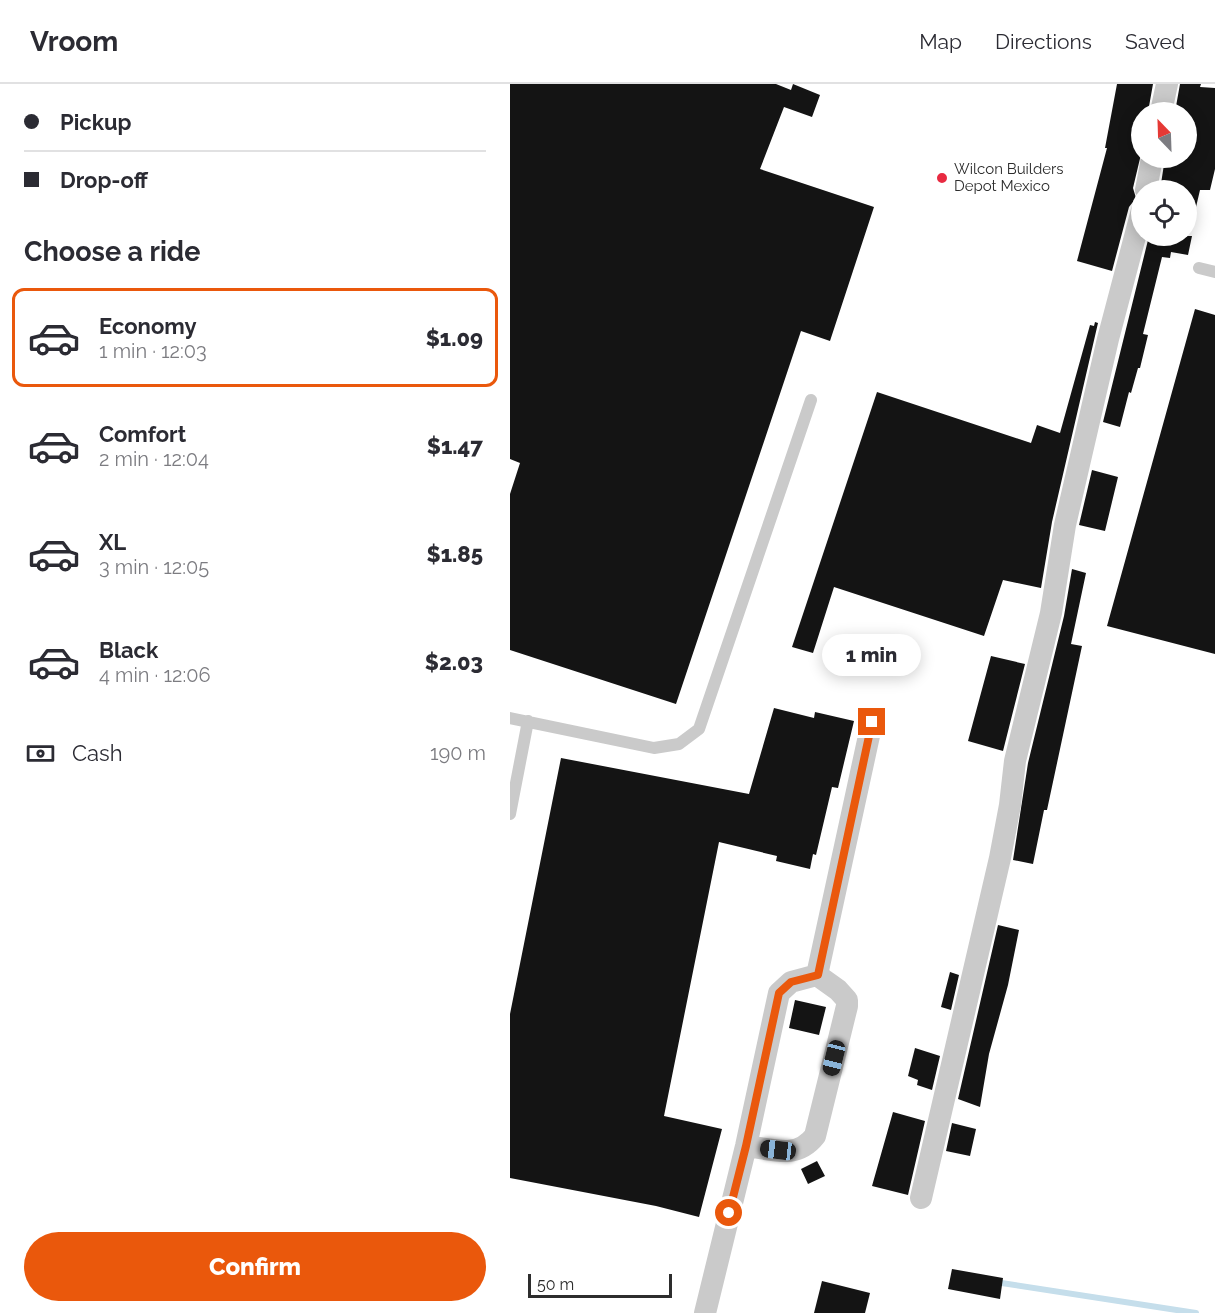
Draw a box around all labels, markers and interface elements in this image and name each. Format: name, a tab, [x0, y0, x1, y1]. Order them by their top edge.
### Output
text: Vroom	[30, 25, 118, 58]
text: Map	[919, 29, 962, 54]
text: Directions	[995, 29, 1092, 54]
text: Saved	[1125, 29, 1185, 54]
north arrow	[1131, 102, 1197, 168]
map controls	[1131, 102, 1197, 246]
text: Pickup	[60, 109, 132, 135]
place label: Wilcon Builders Depot Mexico	[954, 160, 1064, 195]
text: Drop-off	[60, 167, 148, 193]
marker: Wilcon Builders Depot Mexico	[935, 171, 949, 185]
button: locate	[1131, 180, 1197, 246]
text: Choose a ride	[24, 236, 200, 267]
icon: car	[27, 311, 81, 365]
text: Economy	[99, 313, 197, 339]
text: $1.09	[426, 325, 483, 351]
text: 1 min · 12:03	[99, 339, 207, 363]
icon: car	[27, 419, 81, 473]
text: Comfort	[99, 421, 186, 447]
text: $1.47	[427, 433, 483, 459]
text: 2 min · 12:04	[99, 447, 209, 471]
icon: car	[27, 527, 81, 581]
text: XL	[99, 529, 126, 555]
text: $1.85	[427, 541, 483, 567]
text: 3 min · 12:05	[99, 555, 209, 579]
icon: car	[27, 635, 81, 689]
callout: 1 min	[822, 635, 922, 677]
text: Black	[99, 637, 158, 663]
text: 1 min	[846, 643, 897, 667]
text: $2.03	[425, 649, 483, 675]
text: 4 min · 12:06	[99, 663, 210, 687]
route end	[858, 708, 885, 735]
icon: cash	[24, 737, 57, 770]
text: Cash	[72, 740, 123, 766]
text: 190 m	[430, 741, 486, 765]
car	[821, 1038, 847, 1078]
car	[759, 1139, 797, 1161]
route start	[715, 1199, 742, 1226]
button: Confirm	[24, 1232, 486, 1301]
scale bar	[528, 1271, 672, 1298]
text: 50 m	[537, 1275, 574, 1294]

